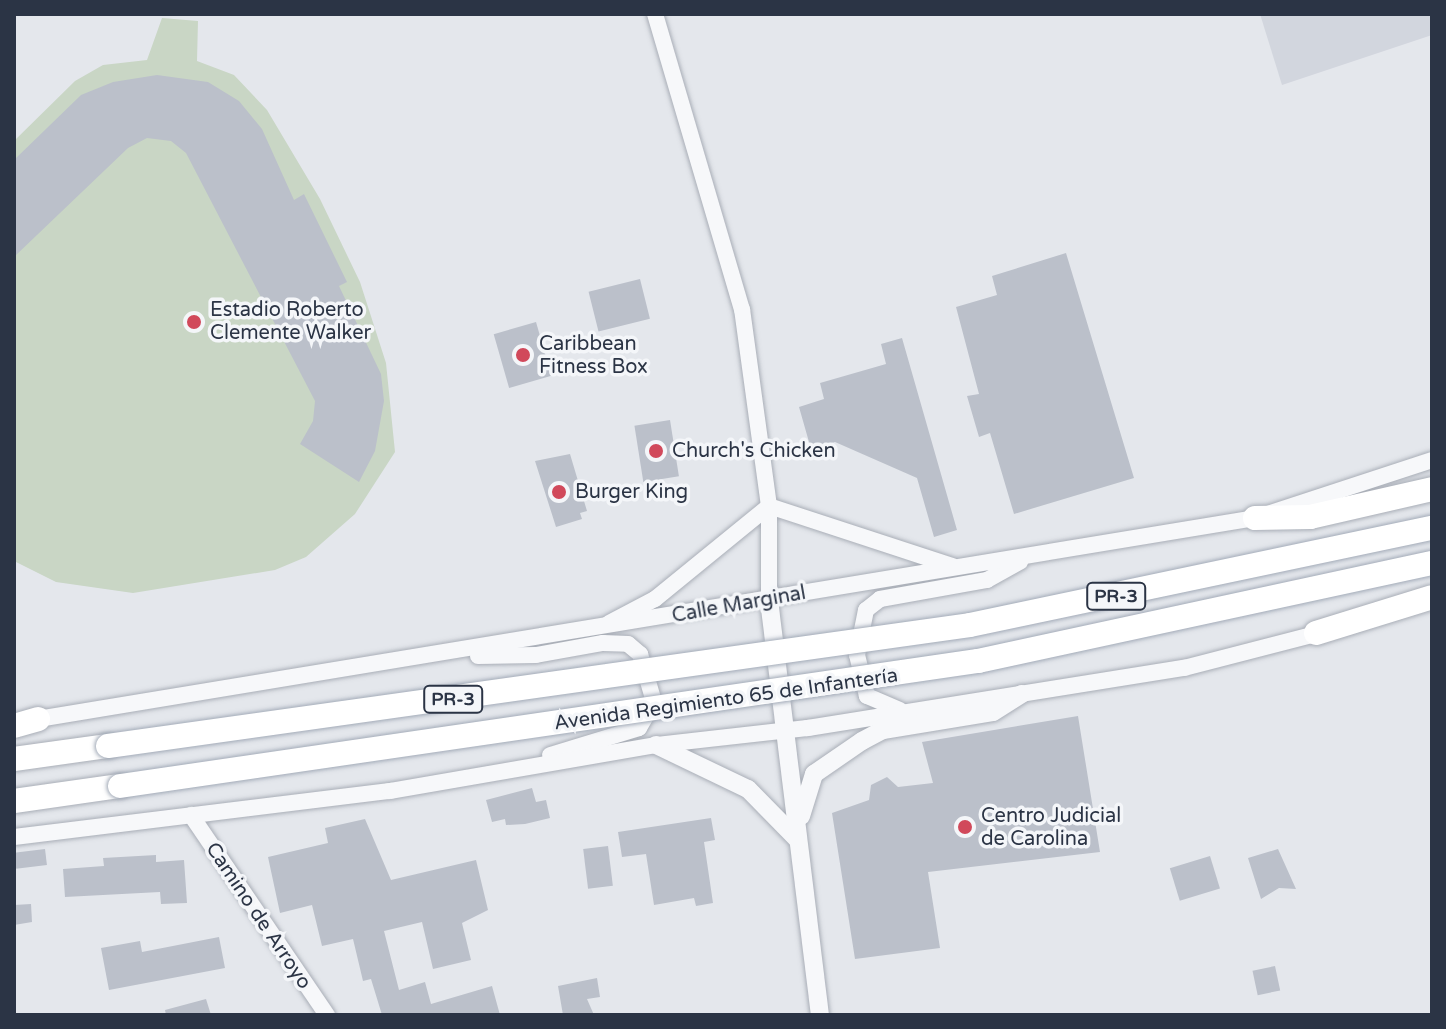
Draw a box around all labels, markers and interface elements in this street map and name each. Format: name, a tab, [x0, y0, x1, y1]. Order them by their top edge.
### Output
place label: Estadio Roberto Clemente Walker	[210, 298, 371, 345]
marker: Estadio Roberto Clemente Walker	[185, 313, 203, 331]
place label: Caribbean Fitness Box	[539, 332, 648, 379]
marker: Caribbean Fitness Box	[514, 346, 532, 364]
place label: Church's Chicken	[672, 439, 836, 463]
marker: Church's Chicken	[647, 442, 665, 460]
place label: Burger King	[575, 480, 688, 504]
marker: Burger King	[550, 483, 568, 501]
street label: Calle Marginal	[670, 581, 808, 629]
road number: PR-3	[1086, 582, 1146, 610]
street label: Avenida Regimiento 65 de Infantería	[553, 664, 899, 736]
road number: PR-3	[423, 685, 483, 713]
place label: Centro Judicial de Carolina	[981, 804, 1121, 851]
marker: Centro Judicial de Carolina	[956, 818, 974, 836]
street label: Camino de Arroyo	[200, 838, 316, 994]

